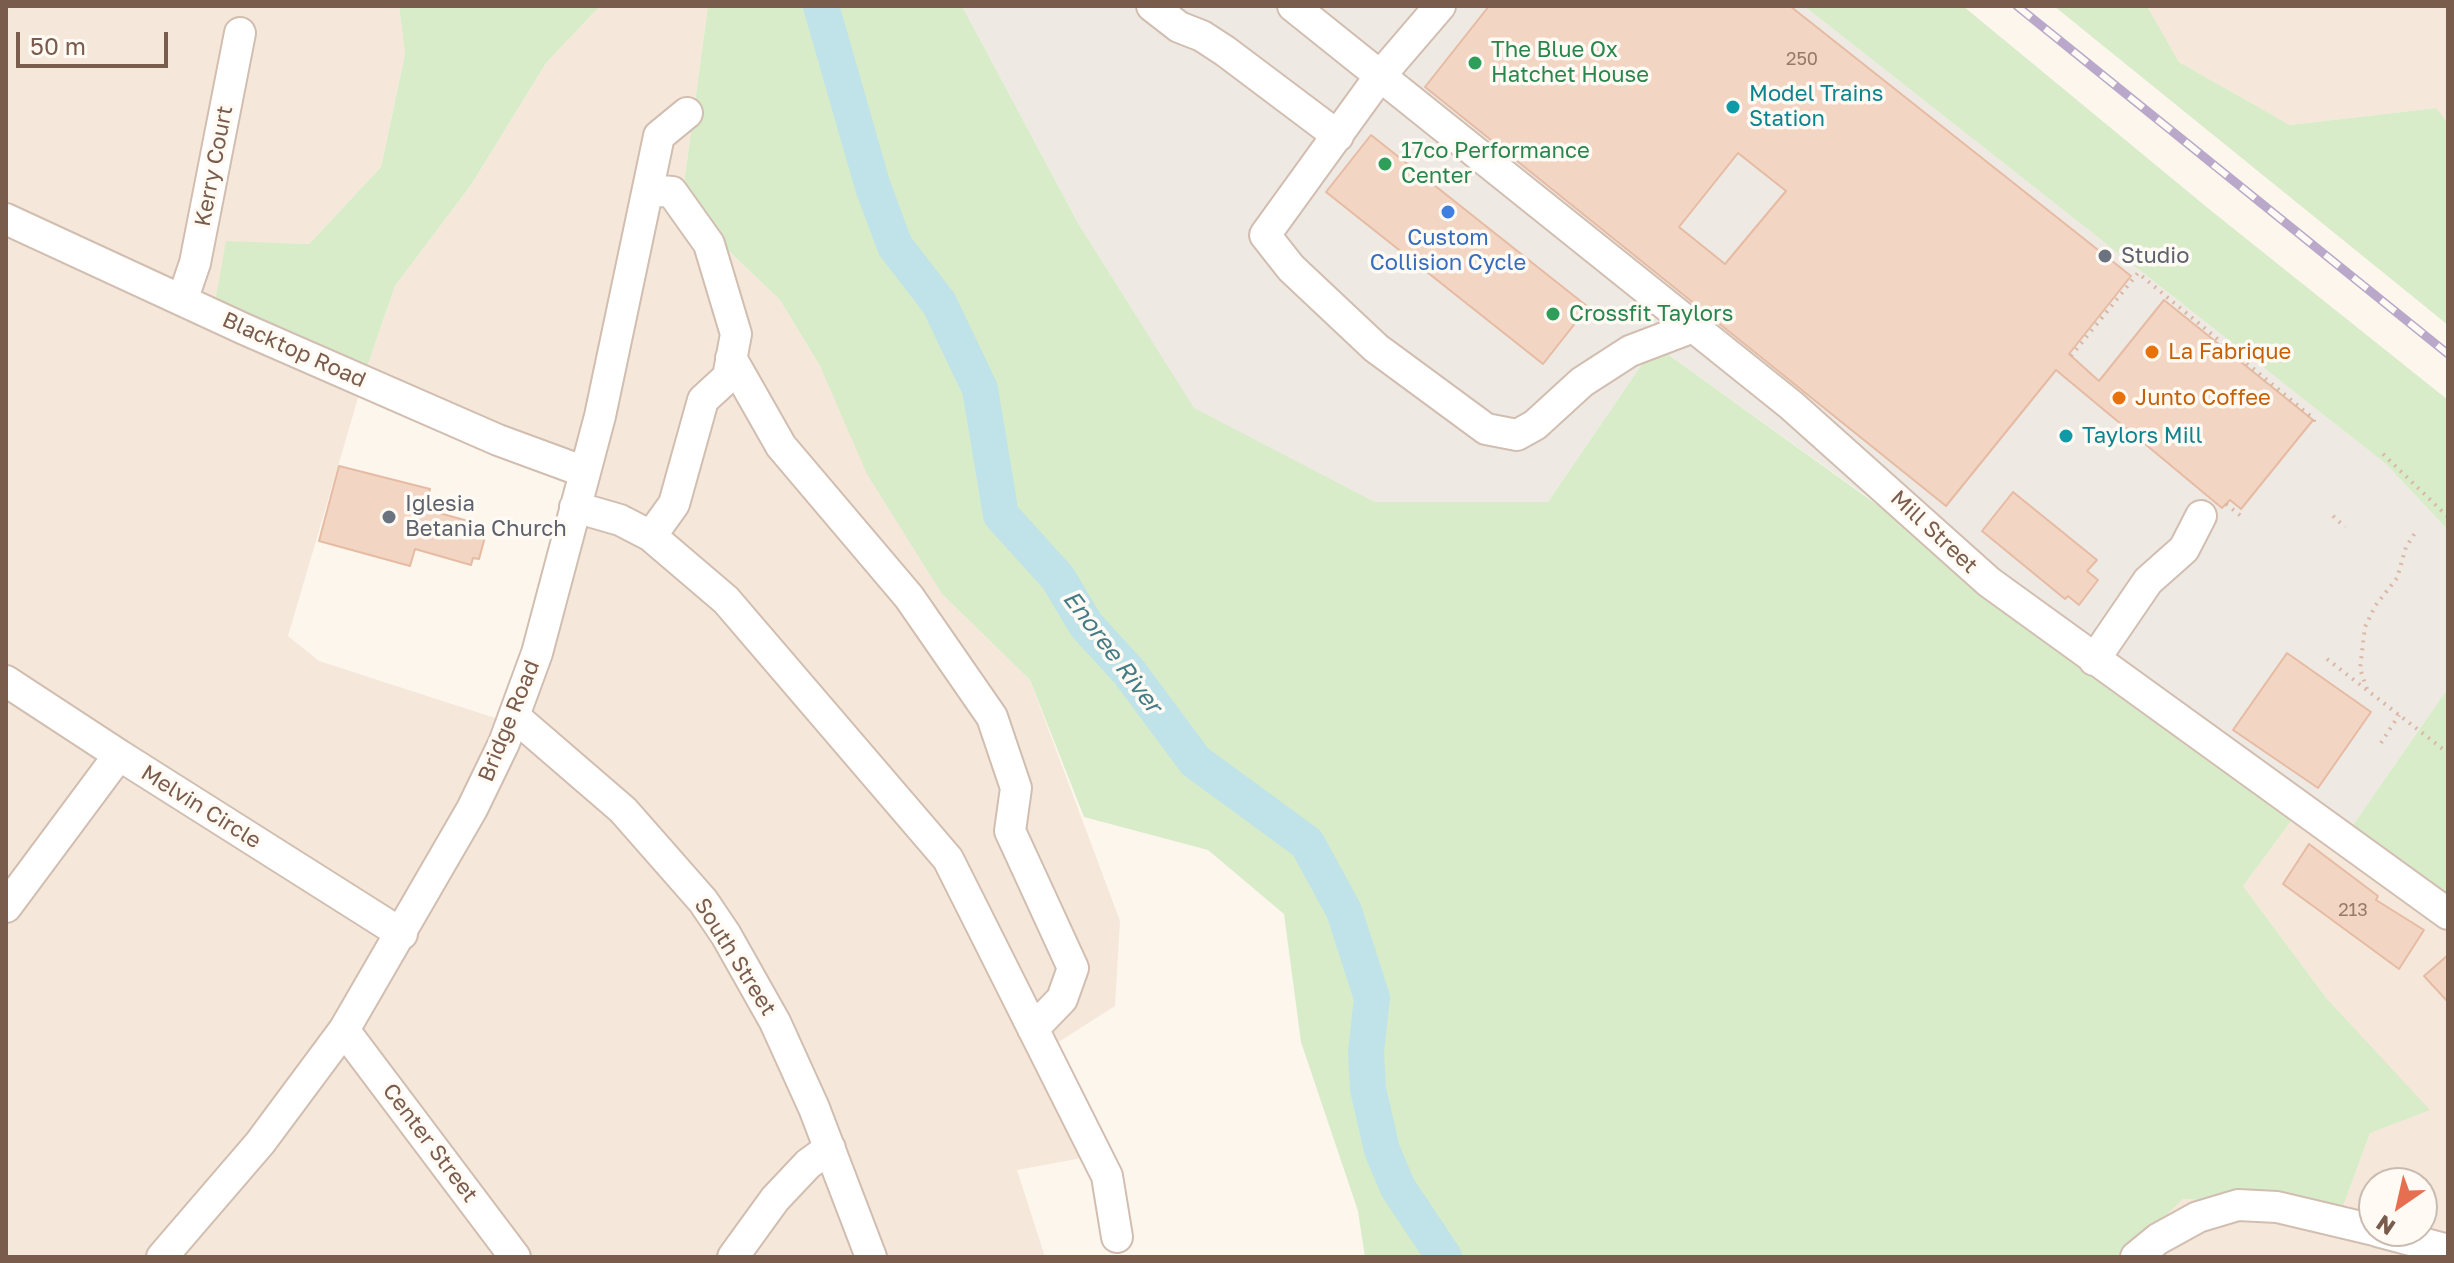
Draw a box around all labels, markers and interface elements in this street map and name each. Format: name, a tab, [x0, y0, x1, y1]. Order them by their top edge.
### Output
scale bar	[20, 16, 172, 66]
text: 50 m	[30, 31, 86, 60]
place label: The Blue Ox Hatchet House	[1491, 37, 1649, 88]
house number: 250	[1786, 48, 1818, 70]
marker: The Blue Ox Hatchet House	[1466, 54, 1484, 72]
place label: Model Trains Station	[1749, 81, 1883, 132]
marker: Model Trains Station	[1724, 98, 1742, 116]
street label: Kerry Court	[189, 103, 239, 229]
place label: 17co Performance Center	[1401, 138, 1590, 190]
marker: 17co Performance Center	[1376, 155, 1394, 173]
marker: Custom Collision Cycle	[1439, 203, 1457, 221]
place label: Custom Collision Cycle	[1370, 225, 1526, 276]
place label: Studio	[2121, 243, 2189, 269]
marker: Studio	[2096, 247, 2114, 265]
place label: Crossfit Taylors	[1569, 301, 1733, 327]
marker: Crossfit Taylors	[1544, 305, 1562, 323]
street label: Blacktop Road	[218, 307, 370, 393]
place label: La Fabrique	[2168, 339, 2291, 365]
marker: La Fabrique	[2143, 343, 2161, 361]
place label: Junto Coffee	[2135, 385, 2271, 411]
marker: Junto Coffee	[2110, 389, 2128, 407]
place label: Taylors Mill	[2082, 423, 2203, 449]
marker: Taylors Mill	[2057, 427, 2075, 445]
street label: Mill Street	[1885, 485, 1983, 579]
place label: Iglesia Betania Church	[405, 491, 567, 542]
marker: Iglesia Betania Church	[380, 508, 398, 526]
water label: Enoree River	[1057, 585, 1167, 719]
street label: Bridge Road	[473, 657, 545, 785]
street label: Melvin Circle	[136, 760, 266, 854]
street label: South Street	[688, 893, 782, 1021]
house number: 213	[2338, 899, 2368, 921]
street label: Center Street	[377, 1078, 483, 1208]
north arrow	[2358, 1167, 2438, 1247]
text: N	[2371, 1210, 2400, 1242]

